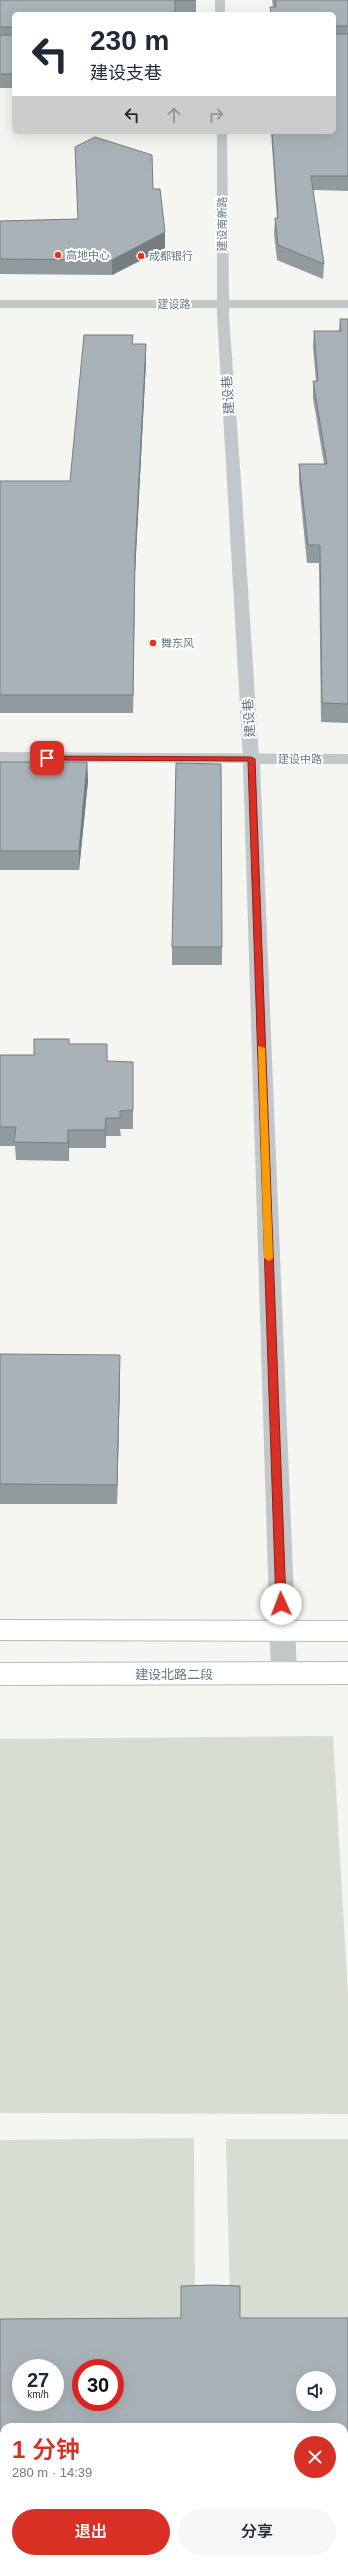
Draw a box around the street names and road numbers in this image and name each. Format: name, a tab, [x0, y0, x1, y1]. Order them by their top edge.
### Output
street label: 建设南新路	[216, 197, 228, 252]
street label: 建设路	[158, 298, 191, 310]
street label: 建设巷	[219, 375, 237, 415]
street label: 建设巷	[240, 698, 258, 738]
street label: 建设中路	[278, 753, 322, 765]
street label: 建设北路二段	[135, 1667, 213, 1682]

